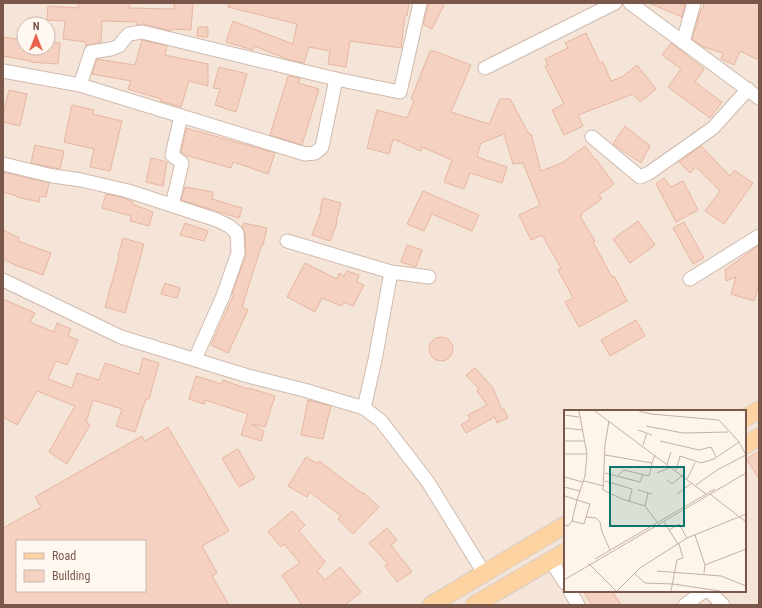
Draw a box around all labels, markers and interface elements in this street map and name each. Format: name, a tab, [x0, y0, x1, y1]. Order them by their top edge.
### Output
north arrow	[16, 16, 56, 56]
text: N	[33, 20, 40, 33]
inset map	[564, 410, 746, 592]
legend	[16, 540, 146, 592]
text: Road	[52, 549, 76, 563]
text: Building	[52, 569, 90, 583]

